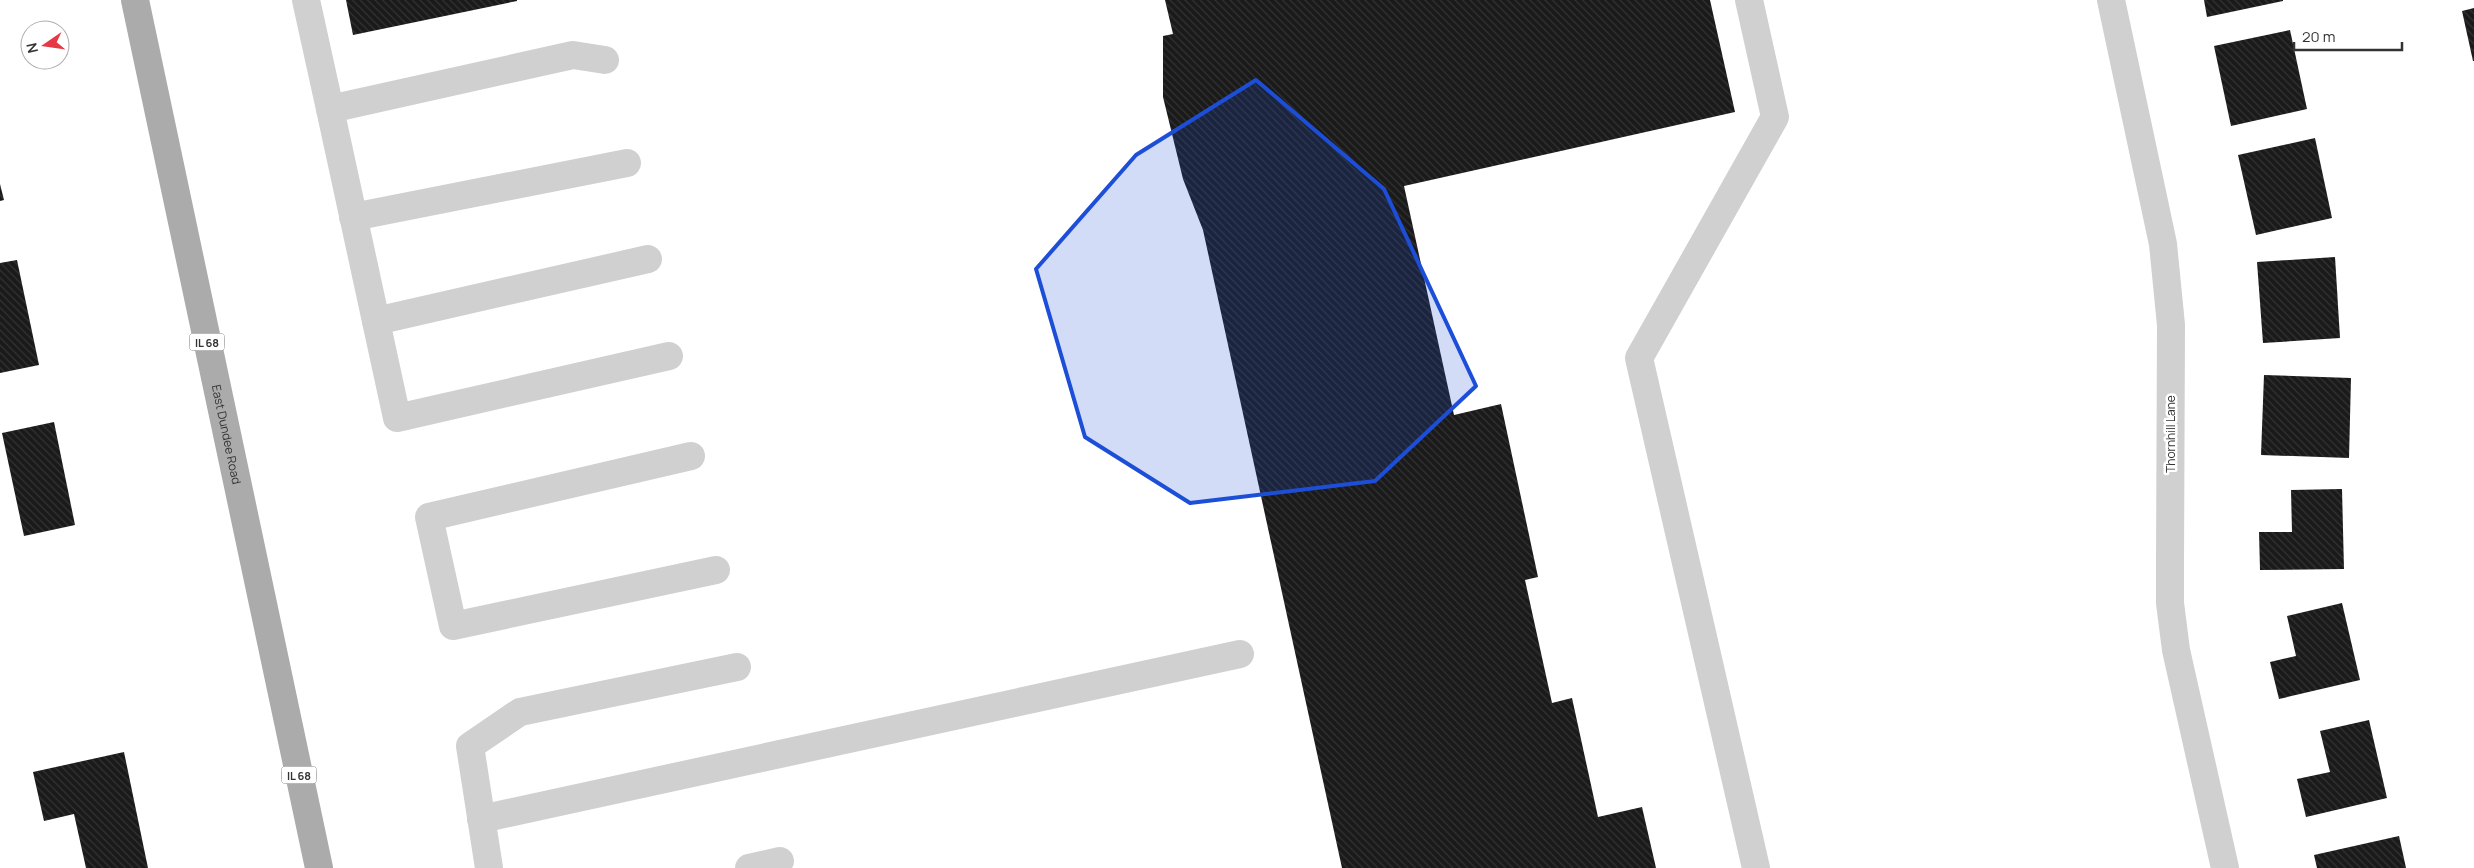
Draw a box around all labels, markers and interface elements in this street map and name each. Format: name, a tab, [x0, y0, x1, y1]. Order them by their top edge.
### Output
north arrow	[20, 20, 70, 70]
scale bar	[2294, 20, 2402, 52]
text: 20 m	[2302, 26, 2335, 47]
text: N	[21, 41, 42, 55]
road number: IL 68	[190, 334, 224, 351]
street label: East Dundee Road	[208, 383, 246, 486]
street label: Thornhill Lane	[2162, 395, 2179, 473]
road number: IL 68	[282, 766, 316, 784]

